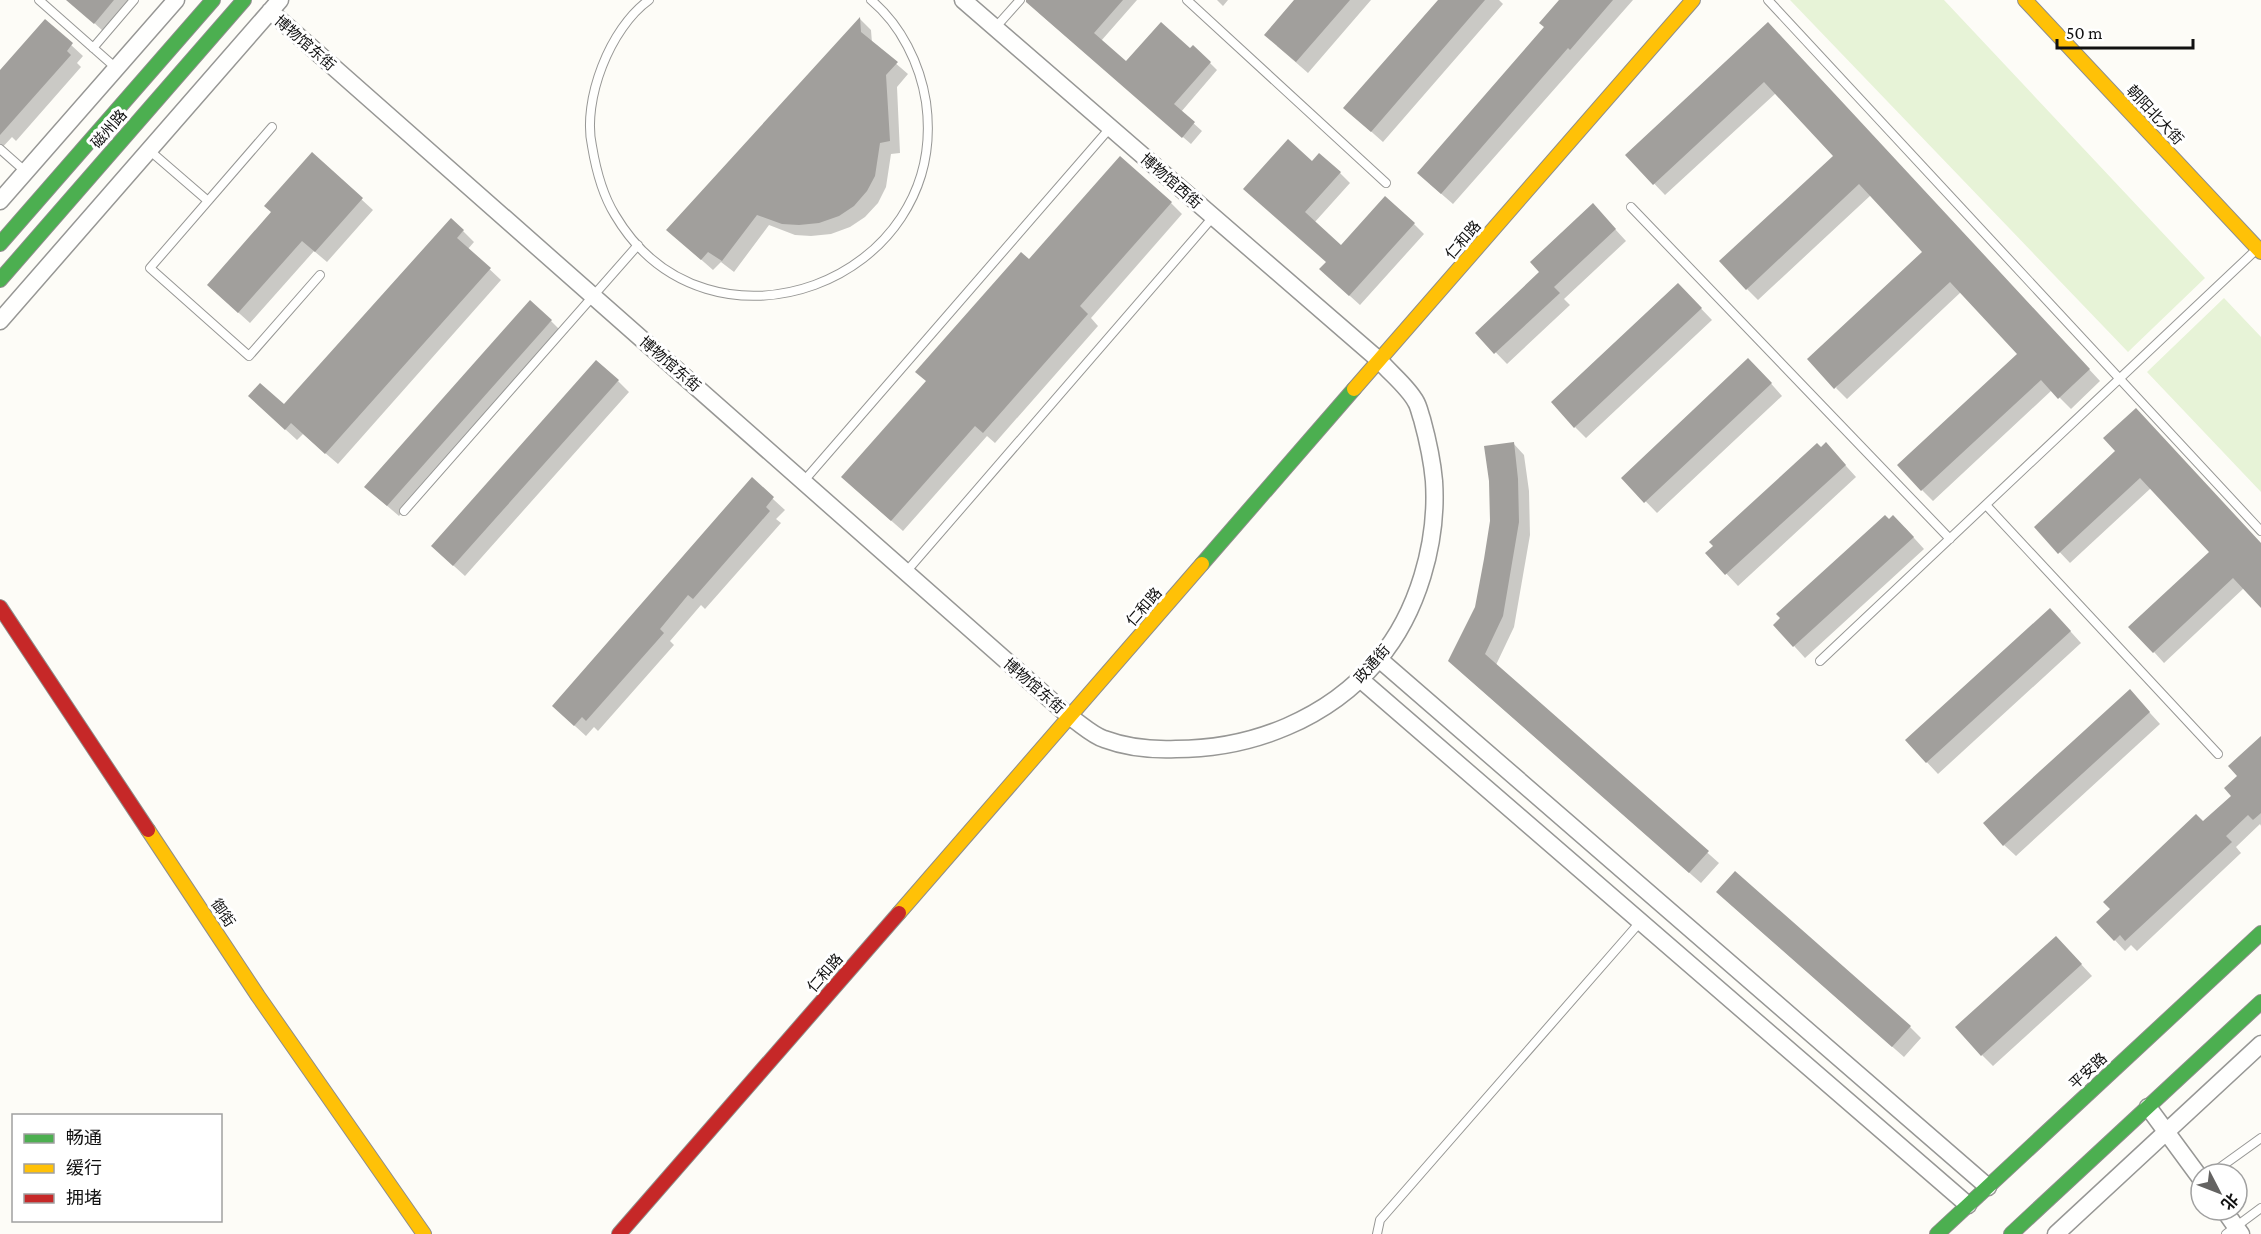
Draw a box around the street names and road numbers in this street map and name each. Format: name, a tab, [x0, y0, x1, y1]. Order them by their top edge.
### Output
street label: 博物馆东街	[271, 12, 339, 74]
street label: 朝阳北大街	[2124, 81, 2187, 148]
street label: 磁州路	[87, 106, 130, 151]
street label: 博物馆西街	[1137, 150, 1205, 212]
street label: 仁和路	[1442, 218, 1484, 262]
street label: 博物馆东街	[636, 333, 704, 395]
street label: 仁和路	[1123, 585, 1165, 629]
street label: 政通街	[1351, 642, 1393, 686]
street label: 博物馆东街	[1000, 655, 1068, 717]
street label: 御街	[208, 896, 238, 930]
street label: 仁和路	[804, 951, 846, 995]
street label: 平安路	[2066, 1050, 2110, 1092]

